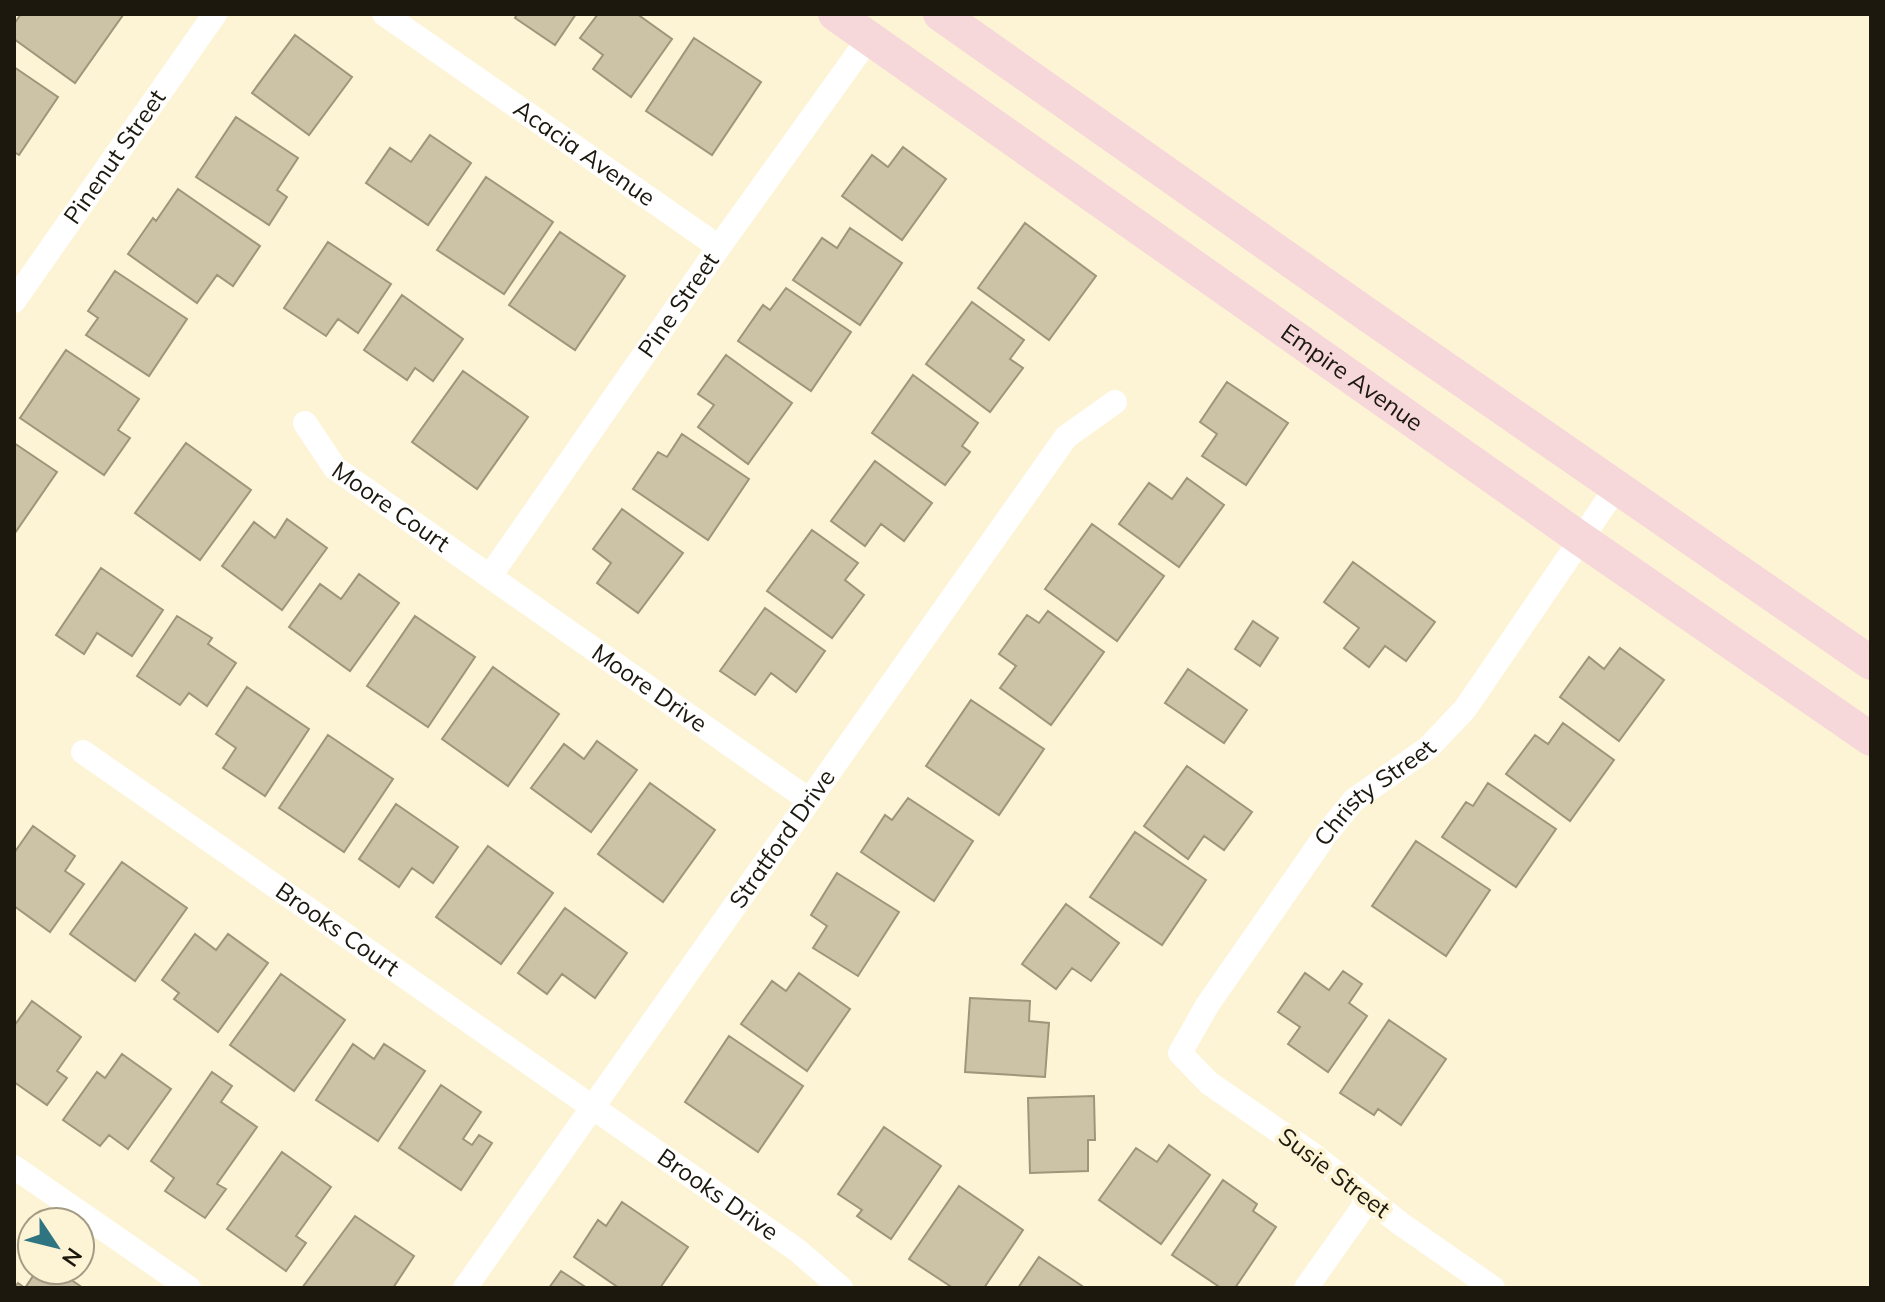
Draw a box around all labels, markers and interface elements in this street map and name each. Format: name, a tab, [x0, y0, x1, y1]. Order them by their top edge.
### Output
street label: Pinenut Street	[57, 83, 172, 229]
street label: Acacia Avenue	[508, 93, 661, 212]
street label: Pine Street	[631, 246, 725, 363]
street label: Empire Avenue	[1276, 317, 1429, 437]
street label: Moore Court	[327, 455, 456, 558]
street label: Moore Drive	[587, 637, 713, 738]
street label: Christy Street	[1307, 733, 1442, 851]
street label: Stratford Drive	[722, 763, 841, 914]
street label: Brooks Court	[270, 875, 405, 982]
street label: Susie Street	[1273, 1120, 1396, 1224]
street label: Brooks Drive	[652, 1141, 785, 1247]
north arrow	[16, 1206, 96, 1286]
text: N	[56, 1243, 89, 1272]

